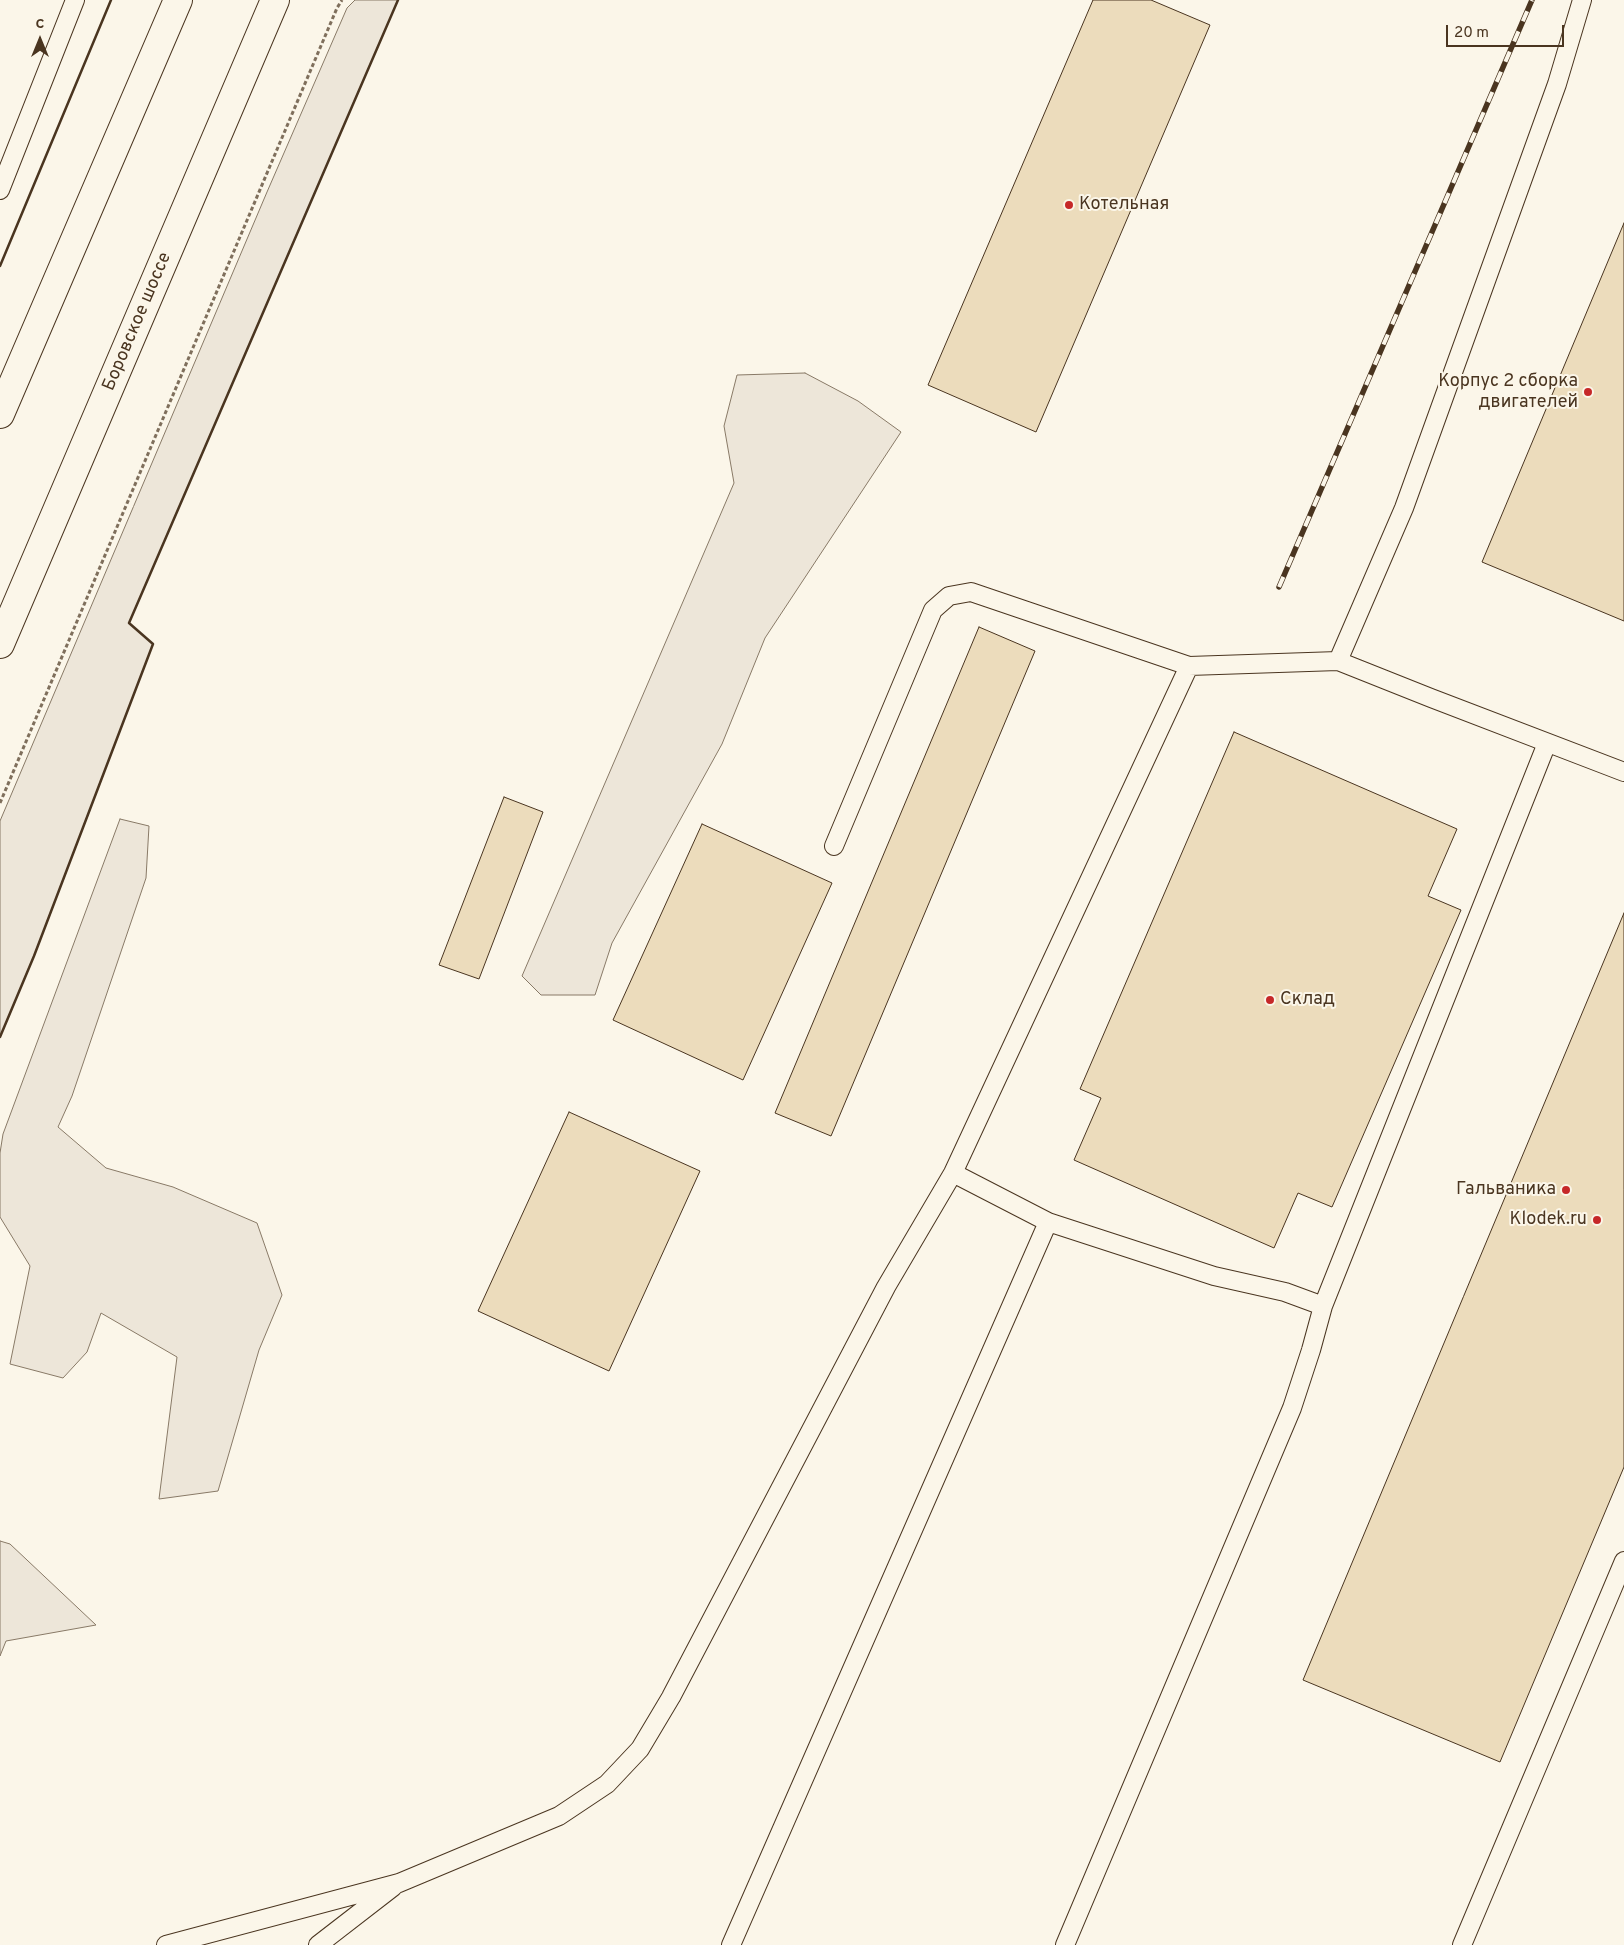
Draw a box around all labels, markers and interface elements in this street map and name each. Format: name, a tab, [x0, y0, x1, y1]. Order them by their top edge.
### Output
north arrow	[15, 15, 65, 65]
scale bar	[1449, 15, 1566, 47]
text: С	[36, 16, 44, 33]
text: 20 m	[1454, 24, 1489, 43]
place label: Котельная	[1079, 194, 1169, 216]
marker: Котельная	[1063, 199, 1075, 211]
street label: Боровское шоссе	[99, 249, 177, 395]
place label: Корпус 2 сборка двигателей	[1438, 371, 1578, 414]
marker: Корпус 2 сборка двигателей	[1582, 386, 1594, 398]
place label: Склад	[1280, 989, 1335, 1011]
marker: Склад	[1264, 994, 1276, 1006]
place label: Гальваника	[1456, 1179, 1556, 1201]
marker: Гальваника	[1560, 1184, 1572, 1196]
place label: Klodek.ru	[1510, 1209, 1587, 1231]
marker: Klodek.ru	[1591, 1214, 1603, 1226]

